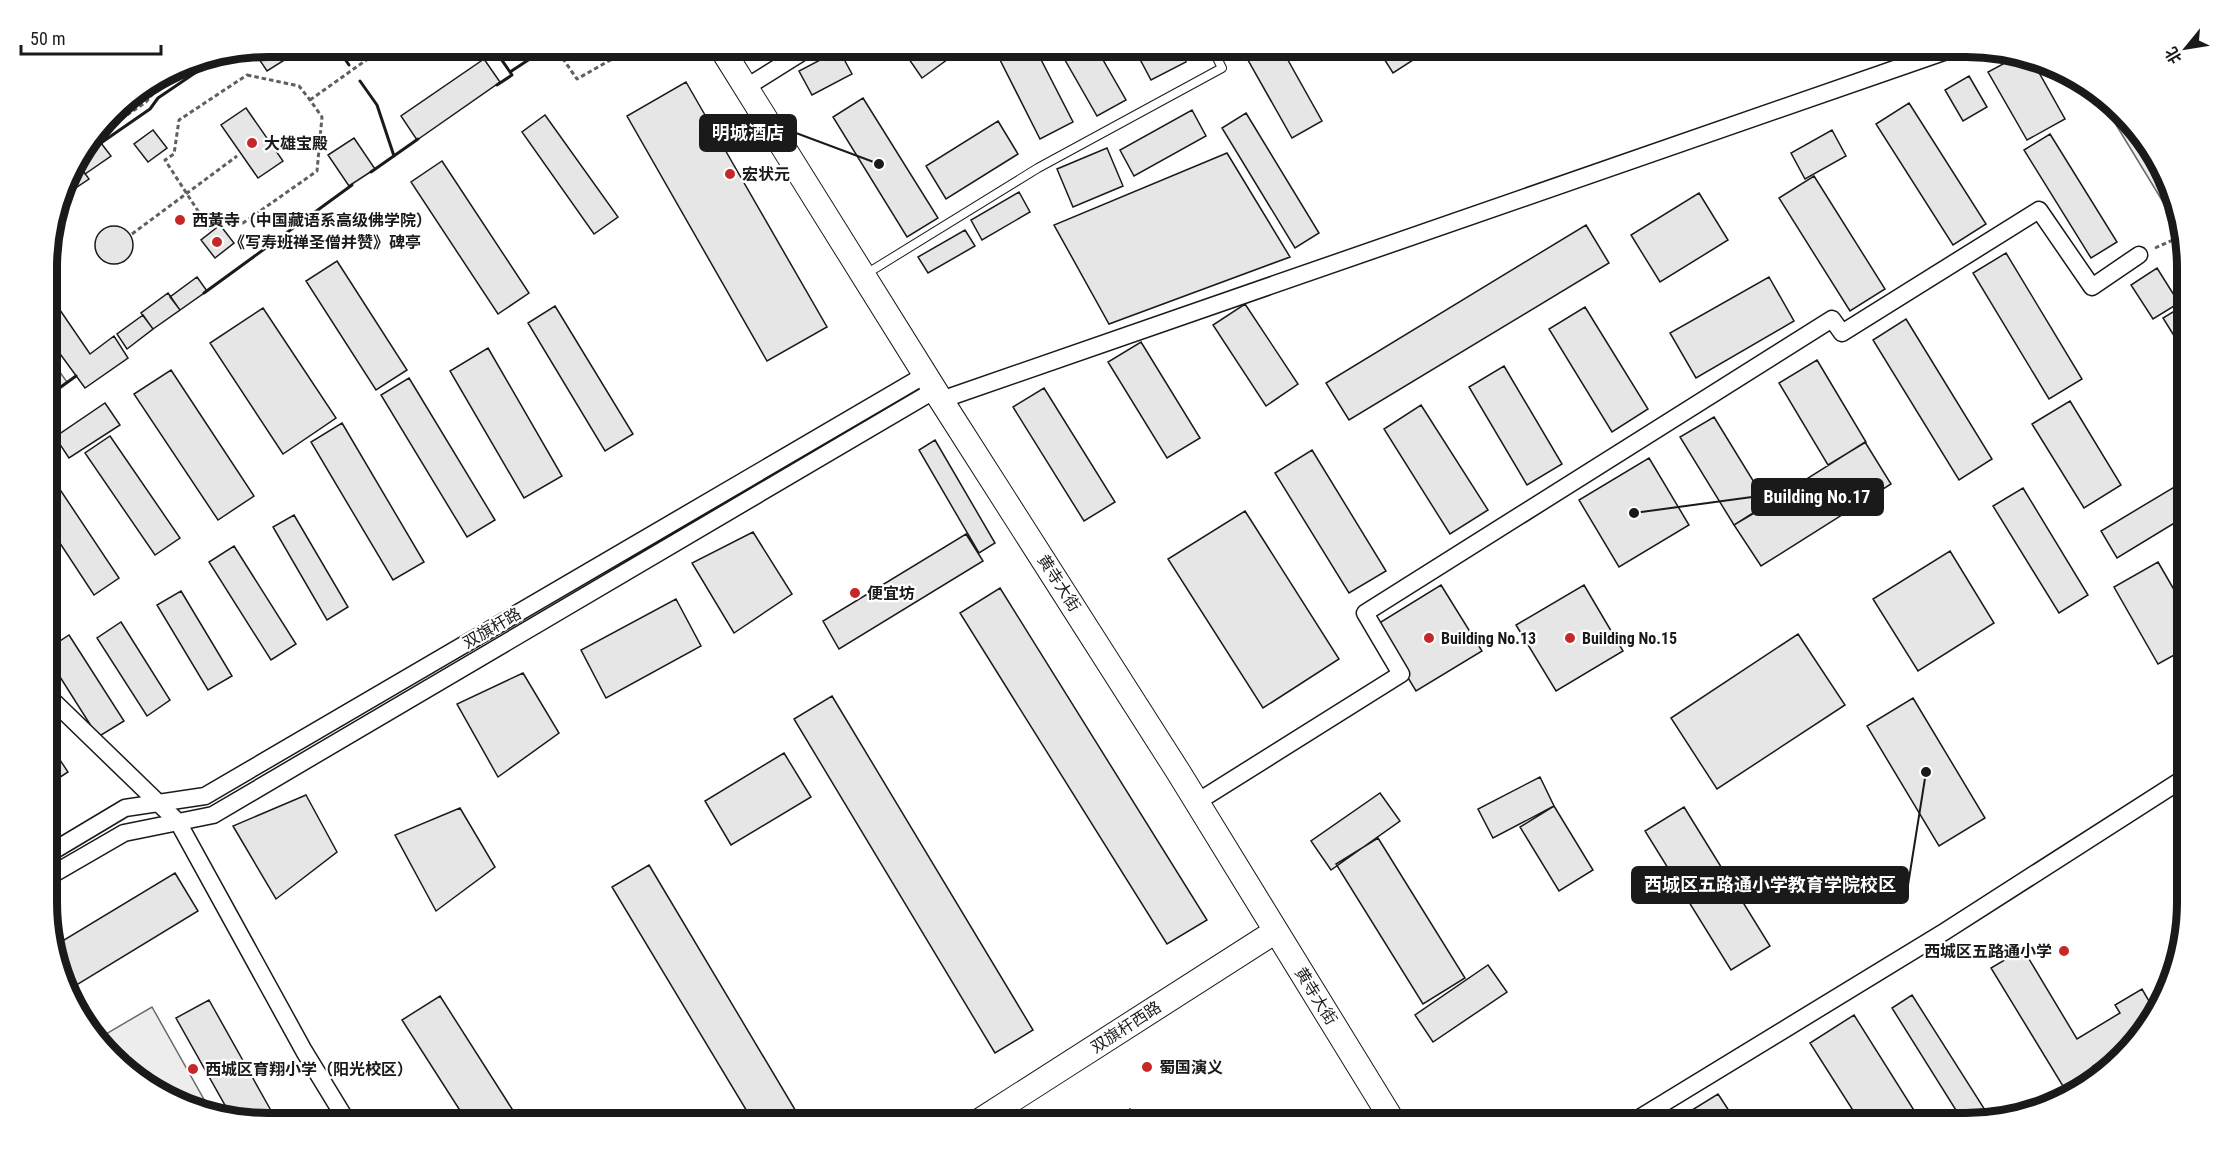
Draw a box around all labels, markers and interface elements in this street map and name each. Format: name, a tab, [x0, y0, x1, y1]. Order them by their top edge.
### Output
scale bar	[21, 18, 160, 56]
north arrow	[2156, 18, 2216, 78]
text: 50 m	[30, 28, 65, 49]
text: 北	[2161, 44, 2186, 67]
callout: 明城酒店	[700, 115, 796, 151]
text: 明城酒店	[712, 122, 784, 143]
place label: 大雄宝殿	[264, 134, 328, 153]
marker: 大雄宝殿	[245, 136, 259, 150]
place label: 宏状元	[742, 165, 790, 184]
marker: 宏状元	[723, 167, 737, 181]
place label: 西黃寺（中国藏语系高级佛学院）	[192, 211, 432, 230]
marker: 西黃寺（中国藏语系高级佛学院）	[173, 213, 187, 227]
place label: 《写寿班禅圣僧并赞》碑亭	[229, 233, 421, 252]
marker: 《写寿班禅圣僧并赞》碑亭	[210, 235, 224, 249]
callout: Building No.17	[1752, 479, 1883, 515]
text: Building No.17	[1764, 486, 1870, 507]
street label: 黄寺大街	[1034, 551, 1084, 615]
place label: 便宜坊	[867, 584, 915, 603]
marker: 便宜坊	[848, 586, 862, 600]
street label: 双旗杆路	[460, 604, 524, 652]
place label: Building No.13	[1441, 629, 1536, 648]
place label: Building No.15	[1582, 629, 1677, 648]
marker: Building No.13	[1422, 631, 1436, 645]
marker: Building No.15	[1563, 631, 1577, 645]
callout: 西城区五路通小学教育学院校区	[1632, 867, 1908, 903]
text: 西城区五路通小学教育学院校区	[1644, 874, 1896, 895]
place label: 西城区五路通小学	[1924, 942, 2052, 961]
marker: 西城区五路通小学	[2057, 944, 2071, 958]
street label: 黄寺大街	[1291, 964, 1341, 1028]
street label: 双旗杆西路	[1087, 997, 1165, 1057]
place label: 蜀国演义	[1159, 1058, 1223, 1077]
place label: 西城区育翔小学（阳光校区）	[205, 1060, 413, 1079]
marker: 蜀国演义	[1140, 1060, 1154, 1074]
marker: 西城区育翔小学（阳光校区）	[186, 1062, 200, 1076]

